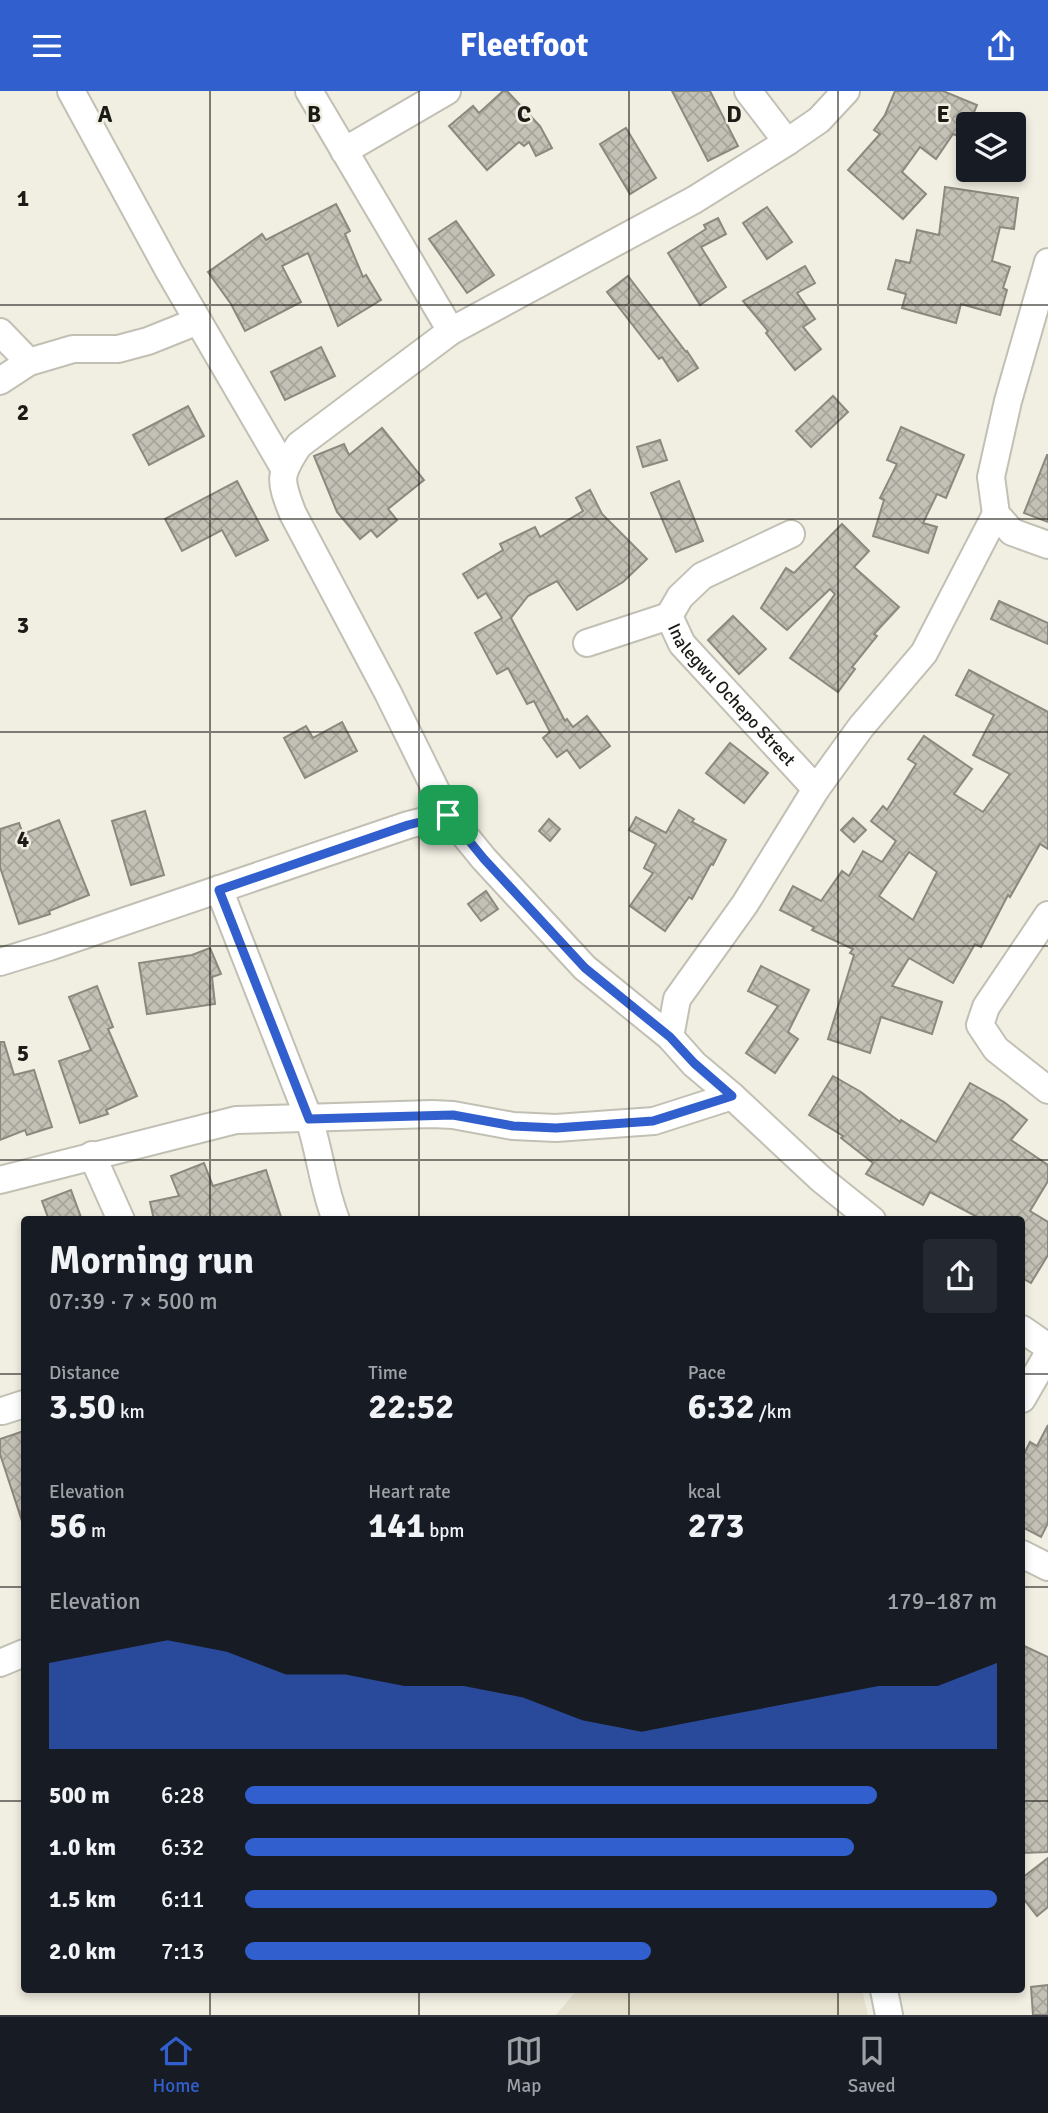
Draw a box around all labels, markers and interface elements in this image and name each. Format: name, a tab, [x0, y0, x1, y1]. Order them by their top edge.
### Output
text: Fleetfoot	[460, 26, 588, 65]
icon: menu	[28, 27, 66, 65]
icon: share	[982, 27, 1020, 65]
text: A	[98, 100, 113, 129]
text: B	[307, 100, 321, 129]
text: C	[517, 100, 531, 129]
text: D	[726, 100, 742, 129]
text: E	[936, 100, 950, 129]
map controls	[956, 112, 1026, 182]
button: layers	[956, 112, 1026, 182]
text: 1	[17, 184, 29, 213]
text: 2	[17, 398, 29, 427]
text: 3	[17, 611, 29, 640]
street label: Inalegwu Ochepo Street	[663, 620, 800, 771]
pin	[418, 785, 478, 845]
icon: arrive	[429, 796, 467, 834]
text: 4	[17, 825, 29, 854]
text: 5	[17, 1039, 29, 1068]
text: Morning run	[49, 1237, 254, 1284]
button: share	[923, 1239, 997, 1313]
text: 07:39 · 7 × 500 m	[49, 1287, 218, 1316]
text: Distance	[49, 1361, 120, 1385]
text: Time	[368, 1361, 407, 1385]
text: Pace	[688, 1361, 726, 1385]
text: 3.50	[49, 1385, 116, 1428]
text: 22:52	[368, 1385, 454, 1428]
text: 6:32	[688, 1385, 755, 1428]
text: km	[116, 1400, 145, 1424]
text: /km	[755, 1400, 792, 1424]
text: Elevation	[49, 1480, 125, 1504]
text: Heart rate	[368, 1480, 451, 1504]
text: kcal	[688, 1480, 721, 1504]
text: 56	[49, 1504, 87, 1547]
text: 141	[368, 1504, 425, 1547]
text: 273	[688, 1504, 744, 1547]
text: m	[87, 1519, 106, 1543]
text: bpm	[425, 1519, 464, 1543]
text: Elevation	[49, 1587, 141, 1616]
text: 179–187 m	[887, 1587, 997, 1616]
text: 500 m	[49, 1781, 110, 1810]
text: 6:28	[161, 1781, 204, 1810]
text: 1.0 km	[49, 1833, 116, 1862]
text: 6:32	[161, 1833, 204, 1862]
text: 1.5 km	[49, 1885, 116, 1914]
text: 6:11	[161, 1885, 204, 1914]
text: 2.0 km	[49, 1937, 116, 1966]
text: 7:13	[161, 1937, 204, 1966]
tab: Home	[152, 2032, 200, 2098]
tab: Map	[505, 2032, 543, 2098]
tab: Saved	[848, 2032, 896, 2098]

